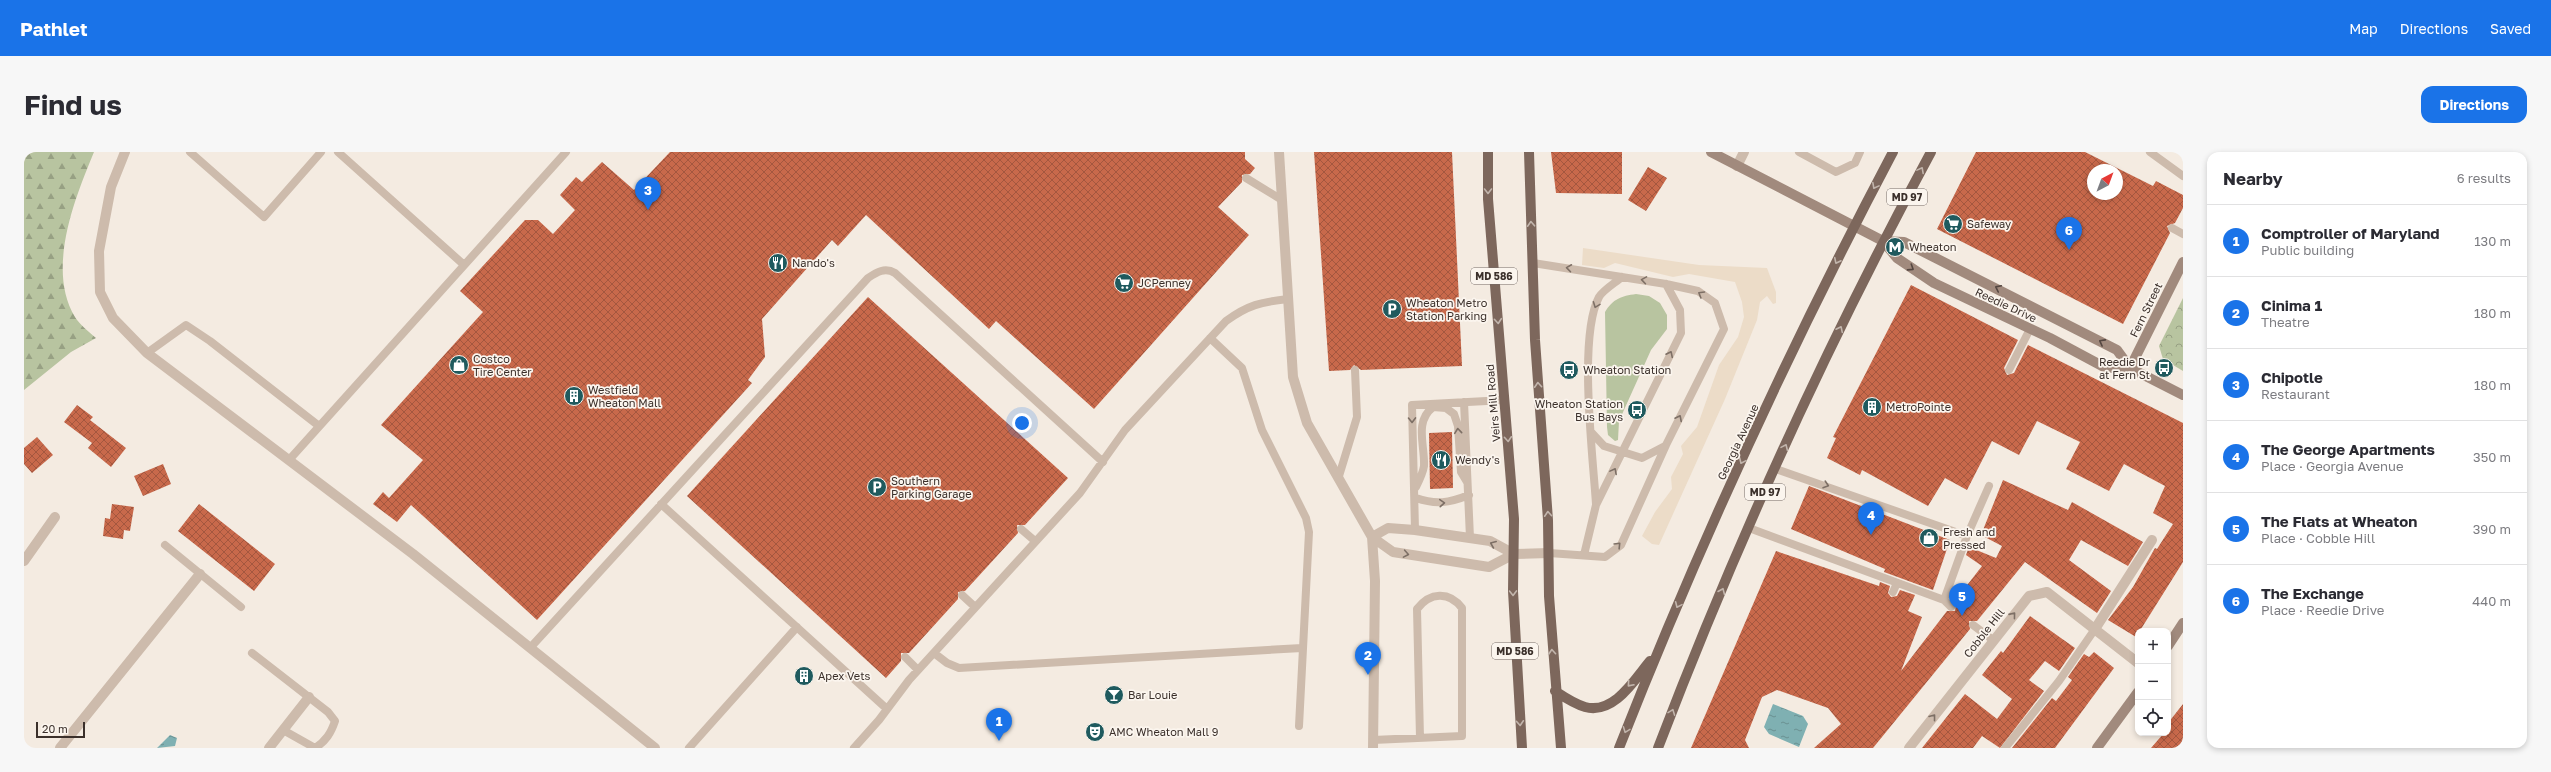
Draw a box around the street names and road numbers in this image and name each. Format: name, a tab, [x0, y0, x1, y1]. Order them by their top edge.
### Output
road number: MD 97	[1887, 189, 1927, 205]
road number: MD 586	[1471, 268, 1517, 284]
street label: Fern Street	[2127, 280, 2164, 339]
street label: Reedie Drive	[1973, 285, 2039, 324]
street label: Veirs Mill Road	[1483, 364, 1502, 442]
street label: Georgia Avenue	[1714, 402, 1761, 482]
road number: MD 97	[1745, 484, 1785, 500]
street label: Cobble Hill	[1960, 605, 2007, 660]
road number: MD 586	[1492, 643, 1538, 659]

